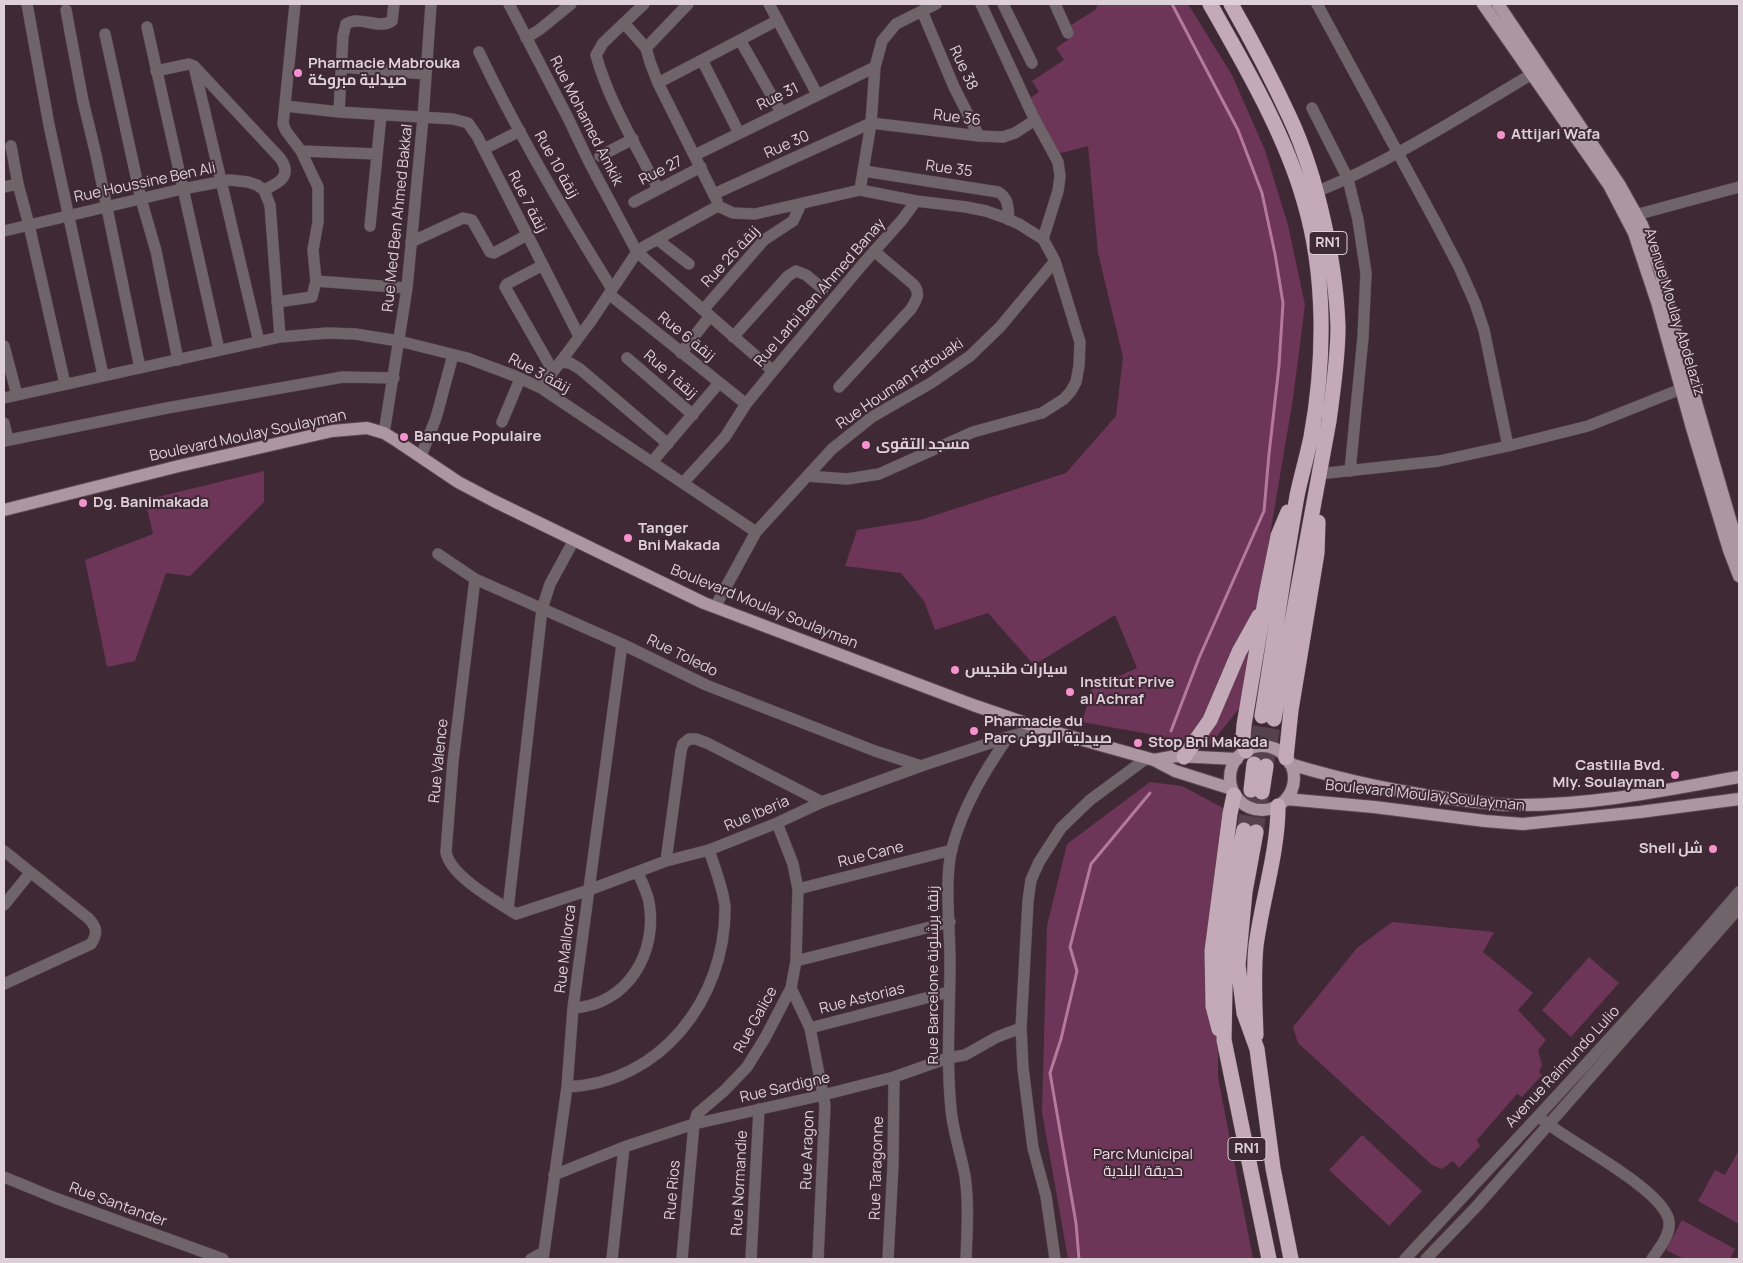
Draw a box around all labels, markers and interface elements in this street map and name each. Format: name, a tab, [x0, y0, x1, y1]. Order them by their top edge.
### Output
street label: Rue 38	[945, 43, 981, 93]
street label: Rue Mohamed Amkik	[546, 53, 626, 189]
place label: Pharmacie Mabrouka صيدلية مبروكة	[308, 55, 460, 90]
marker: Pharmacie Mabrouka صيدلية مبروكة	[292, 67, 304, 79]
street label: Rue 31	[754, 79, 802, 115]
street label: Rue 36	[932, 106, 982, 130]
street label: Rue Med Ben Ahmed Bakkal	[379, 123, 417, 313]
place label: Attijari Wafa	[1511, 126, 1600, 144]
street label: Rue 30	[762, 127, 812, 163]
street label: Rue 10 زنقة	[530, 128, 582, 202]
marker: Attijari Wafa	[1495, 129, 1507, 141]
street label: Rue 27	[636, 152, 686, 190]
street label: Rue 35	[924, 157, 974, 181]
street label: Rue Houssine Ben Ali	[73, 159, 217, 207]
street label: Rue 7 زنقة	[504, 168, 550, 236]
street label: Rue Larbi Ben Ahmed Banay	[751, 215, 889, 371]
street label: Rue 26 زنقة	[698, 223, 764, 291]
street label: Avenue Moulay Abdelaziz	[1640, 226, 1708, 398]
road number: RN1	[1309, 232, 1347, 254]
street label: Rue 6 زنقة	[654, 308, 718, 366]
street label: Rue Houman Fatouaki	[833, 335, 967, 433]
street label: Rue 1 زنقة	[639, 347, 701, 403]
street label: Rue 3 زنقة	[505, 350, 573, 398]
street label: Boulevard Moulay Soulayman	[148, 406, 348, 466]
place label: Banque Populaire	[414, 428, 541, 446]
marker: Banque Populaire	[398, 431, 410, 443]
place label: مسجد التقوى	[876, 436, 970, 454]
marker: مسجد التقوى	[860, 439, 872, 451]
place label: Dg. Banimakada	[93, 494, 209, 512]
marker: Dg. Banimakada	[77, 497, 89, 509]
place label: Tanger Bni Makada	[638, 520, 720, 555]
marker: Tanger Bni Makada	[622, 532, 634, 544]
street label: Boulevard Moulay Soulayman	[668, 561, 860, 653]
street label: Rue Toledo	[644, 631, 720, 681]
place label: سيارات طنجيس	[965, 661, 1068, 679]
marker: سيارات طنجيس	[949, 664, 961, 676]
place label: Institut Prive al Achraf	[1080, 674, 1175, 709]
marker: Institut Prive al Achraf	[1064, 686, 1076, 698]
place label: Pharmacie du Parc صيدلية الروض	[984, 713, 1112, 748]
street label: Rue Valence	[426, 718, 452, 804]
marker: Pharmacie du Parc صيدلية الروض	[968, 725, 980, 737]
place label: Stop Bni Makada	[1148, 734, 1268, 752]
marker: Stop Bni Makada	[1132, 737, 1144, 749]
place label: Castilla Bvd. Mly. Soulayman	[1552, 757, 1665, 792]
marker: Castilla Bvd. Mly. Soulayman	[1669, 769, 1681, 781]
street label: Boulevard Moulay Soulayman	[1324, 777, 1526, 815]
street label: Rue Iberia	[722, 792, 792, 836]
street label: Rue Cane	[836, 838, 906, 872]
place label: Shell شل	[1639, 840, 1703, 858]
marker: Shell شل	[1707, 843, 1719, 855]
street label: Rue Barcelone زنقة برشلونة	[925, 886, 943, 1064]
street label: Rue Mallorca	[552, 904, 580, 994]
street label: Rue Astorias	[818, 980, 906, 1018]
street label: Rue Galice	[730, 984, 782, 1056]
street label: Avenue Raimundo Lulio	[1502, 1003, 1624, 1131]
street label: Rue Sardigne	[738, 1069, 832, 1107]
street label: Rue Aragon	[798, 1110, 818, 1190]
street label: Rue Taragonne	[866, 1116, 888, 1220]
street label: Rue Normandie	[728, 1130, 752, 1236]
road number: RN1	[1228, 1138, 1266, 1160]
park label: Parc Municipal حديقة البلدية	[1093, 1146, 1193, 1181]
street label: Rue Rios	[661, 1159, 685, 1221]
street label: Rue Santander	[67, 1179, 169, 1231]

